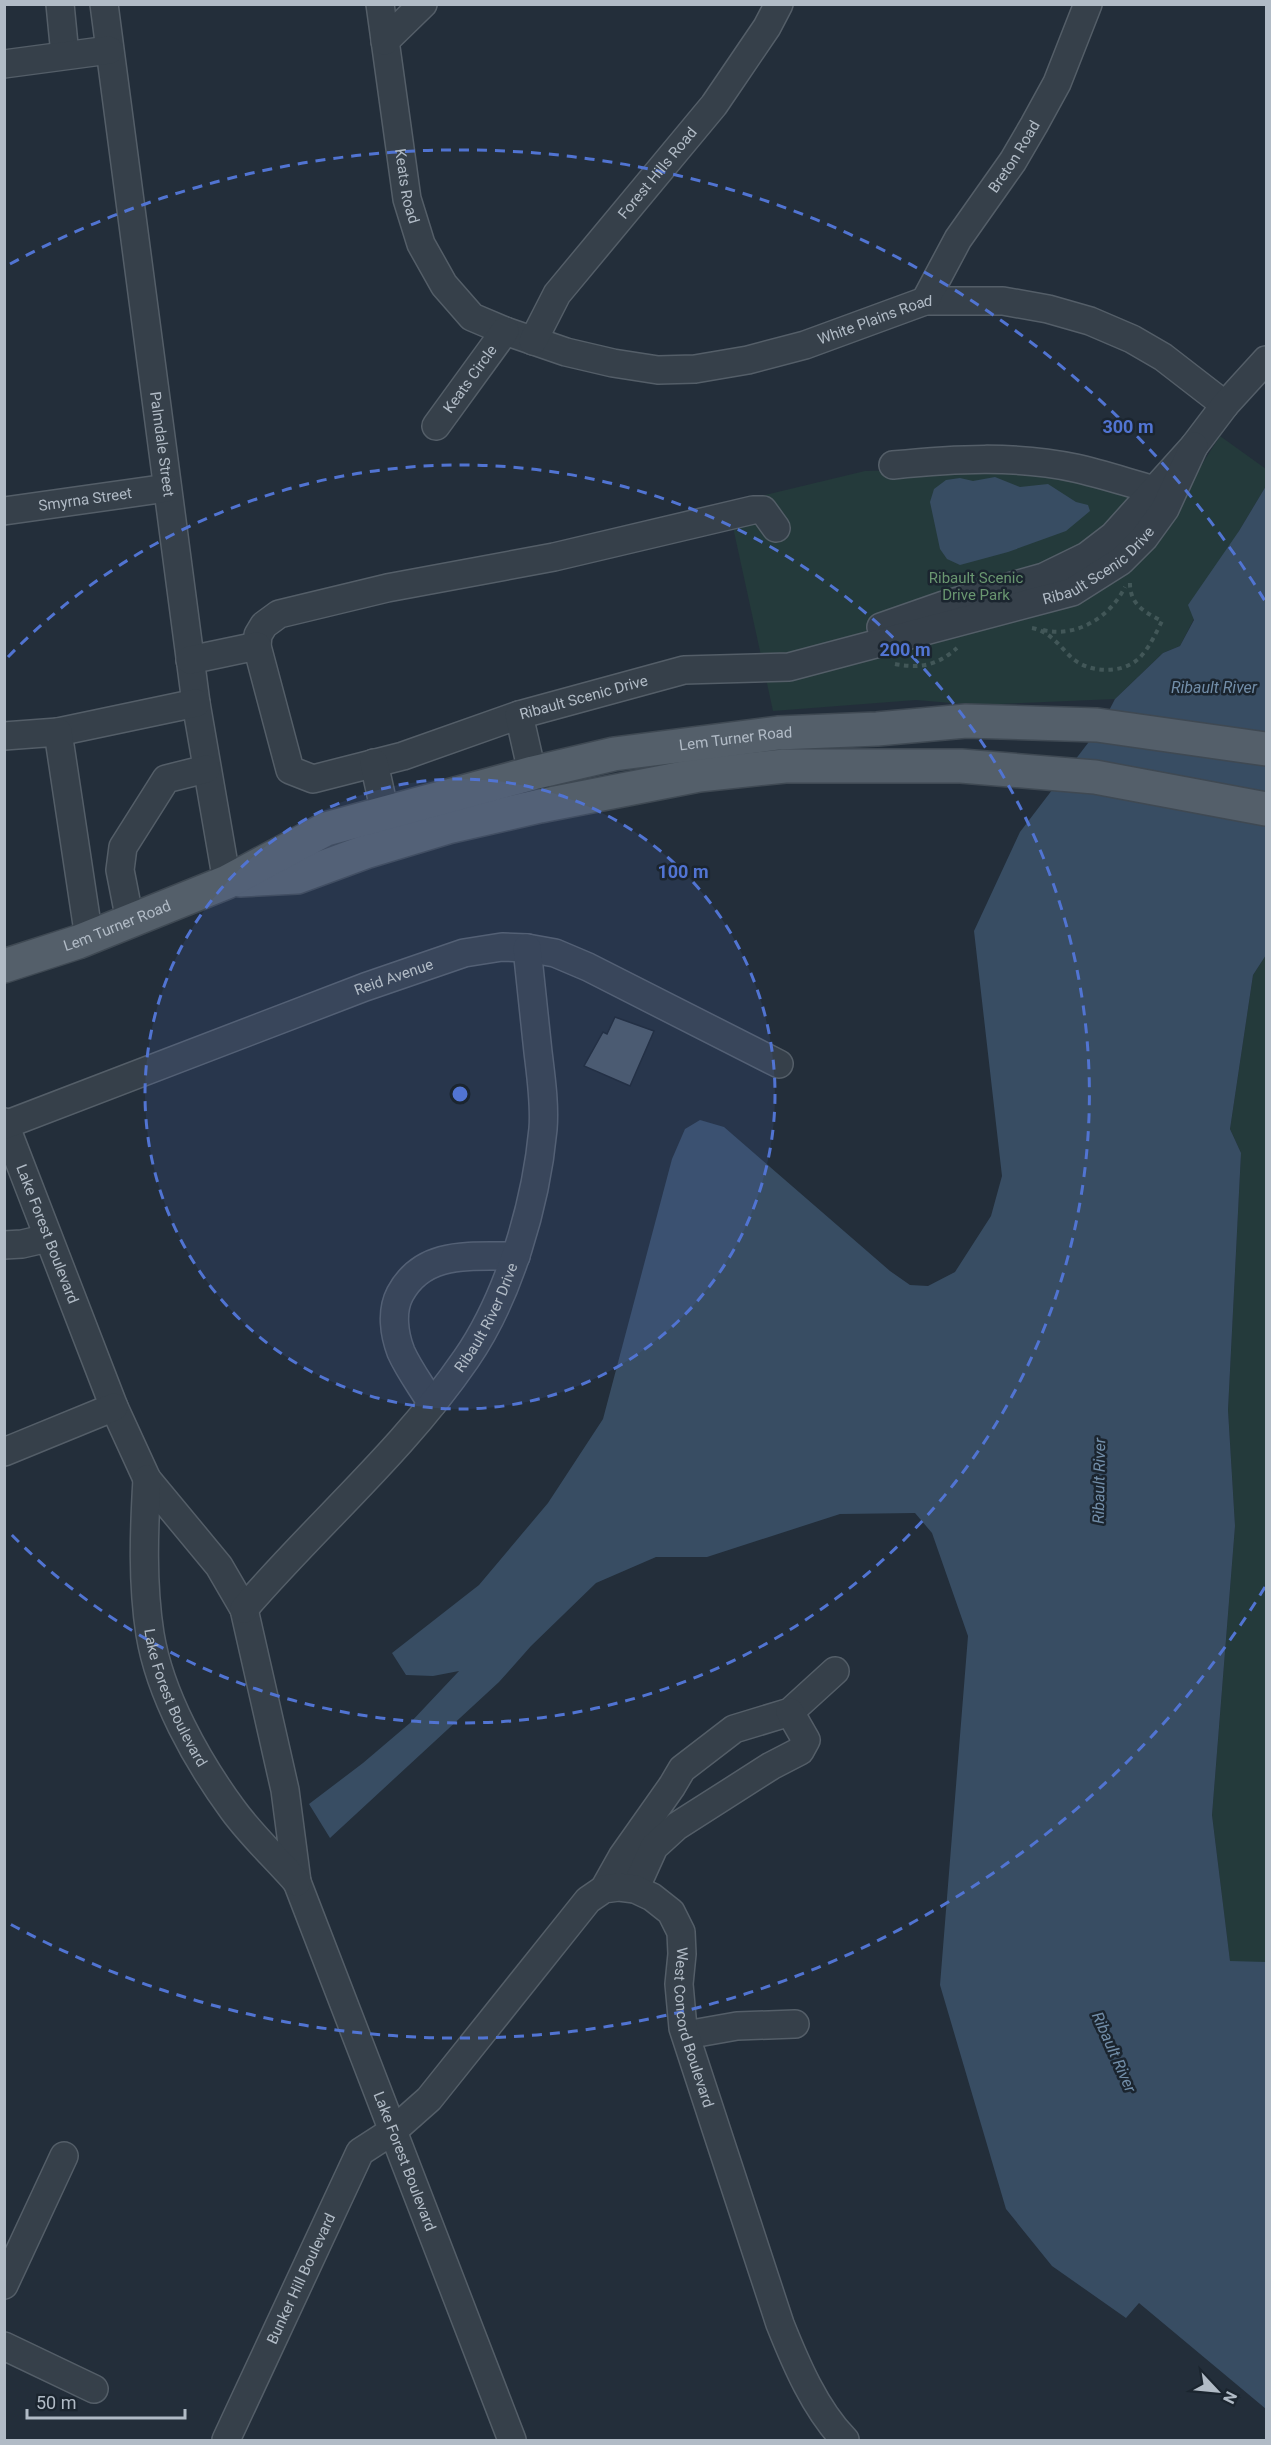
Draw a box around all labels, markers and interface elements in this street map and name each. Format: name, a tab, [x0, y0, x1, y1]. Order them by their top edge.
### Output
street label: Breton Road	[984, 117, 1044, 196]
street label: Forest Hills Road	[614, 124, 701, 223]
street label: Keats Road	[391, 147, 423, 226]
street label: White Plains Road	[815, 292, 932, 349]
street label: Keats Circle	[439, 342, 501, 417]
street label: Palmdale Street	[146, 390, 178, 498]
text: 300 m	[1102, 416, 1154, 437]
street label: Smyrna Street	[37, 484, 133, 515]
street label: Ribault Scenic Drive	[1041, 523, 1158, 608]
park label: Ribault Scenic Drive Park	[929, 569, 1023, 604]
text: 200 m	[879, 639, 931, 660]
street label: Ribault Scenic Drive	[518, 671, 650, 723]
water label: Ribault River	[1171, 678, 1258, 697]
street label: Lem Turner Road	[678, 723, 793, 755]
text: 100 m	[657, 861, 709, 882]
street label: Lem Turner Road	[61, 897, 173, 955]
street label: Reid Avenue	[352, 955, 436, 999]
centre of rings	[450, 1084, 470, 1104]
street label: Lake Forest Boulevard	[12, 1162, 82, 1306]
street label: Ribault River Drive	[451, 1260, 522, 1376]
water label: Ribault River	[1089, 1437, 1109, 1524]
street label: Lake Forest Boulevard	[140, 1627, 211, 1770]
street label: West Concord Boulevard	[670, 1947, 717, 2110]
water label: Ribault River	[1088, 2009, 1140, 2096]
street label: Lake Forest Boulevard	[370, 2089, 440, 2234]
street label: Bunker Hill Boulevard	[263, 2210, 339, 2347]
north arrow	[1187, 2361, 1247, 2421]
scale bar	[27, 2382, 184, 2420]
text: N	[1219, 2388, 1241, 2407]
text: 50 m	[36, 2392, 76, 2413]

